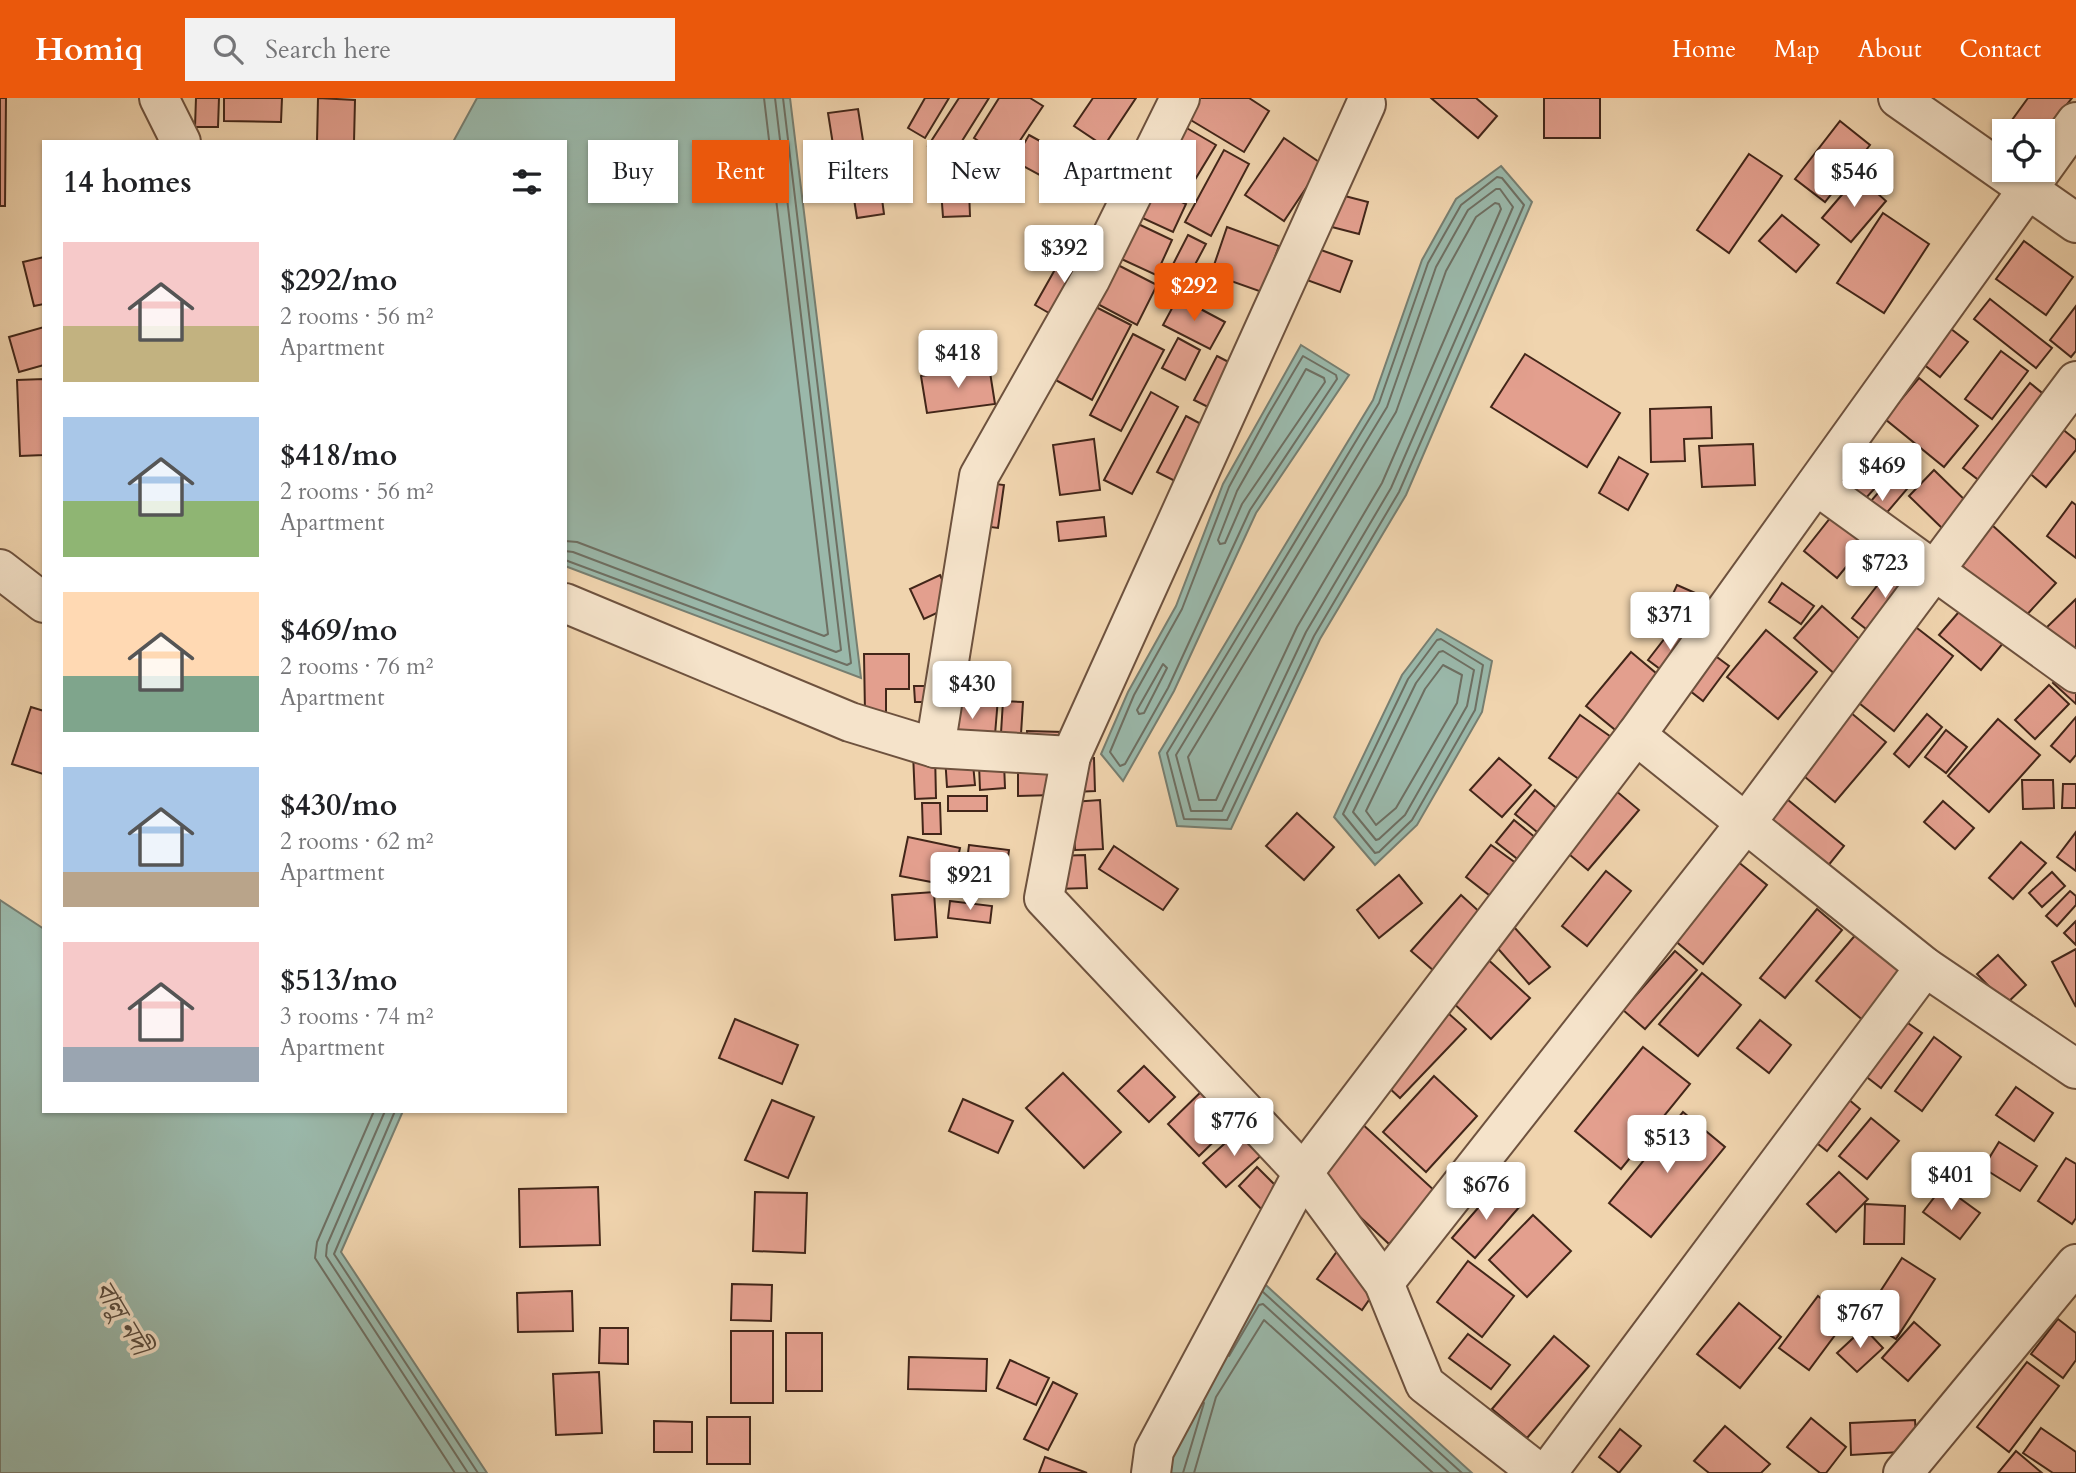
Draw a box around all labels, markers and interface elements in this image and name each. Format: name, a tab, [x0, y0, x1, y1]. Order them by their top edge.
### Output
search box	[185, 18, 675, 81]
text: Homiq	[35, 27, 143, 72]
icon: search	[209, 30, 247, 68]
text: Search here	[265, 32, 391, 67]
text: Home	[1672, 33, 1736, 66]
text: Map	[1774, 33, 1820, 66]
text: About	[1858, 33, 1922, 66]
text: Contact	[1960, 33, 2041, 66]
map controls	[1992, 119, 2055, 182]
button: locate	[1992, 119, 2055, 182]
chip: Buy	[588, 140, 678, 203]
chip: Rent	[692, 140, 789, 203]
chip: Filters	[803, 140, 913, 203]
chip: New	[927, 140, 1025, 203]
chip: Apartment	[1039, 140, 1196, 203]
pin: $546	[1813, 150, 1895, 209]
text: $546	[1830, 156, 1878, 187]
text: 14 homes	[63, 162, 192, 203]
icon: filters	[508, 163, 546, 201]
pin: $392	[1023, 226, 1105, 285]
text: $392	[1040, 232, 1088, 263]
text: $292/mo	[280, 260, 397, 301]
pin: $292	[1153, 264, 1235, 323]
icon: home	[119, 270, 203, 354]
text: $292	[1170, 270, 1218, 301]
text: 2 rooms · 56 m²	[280, 301, 433, 332]
pin: $418	[917, 330, 999, 390]
text: Apartment	[280, 332, 384, 363]
text: $418	[934, 337, 982, 368]
text: $418/mo	[280, 435, 397, 476]
pin: $469	[1841, 444, 1923, 503]
icon: home	[119, 445, 203, 529]
text: $469	[1858, 450, 1906, 481]
text: 2 rooms · 56 m²	[280, 476, 433, 507]
text: Apartment	[280, 507, 384, 538]
pin: $723	[1844, 540, 1926, 600]
text: $723	[1861, 547, 1909, 578]
pin: $371	[1629, 592, 1711, 652]
text: $371	[1646, 599, 1694, 630]
text: $469/mo	[280, 610, 397, 651]
icon: home	[119, 620, 203, 704]
text: 2 rooms · 76 m²	[280, 651, 433, 682]
pin: $430	[931, 662, 1013, 721]
text: $430	[948, 668, 996, 699]
text: Apartment	[280, 682, 384, 713]
text: $430/mo	[280, 785, 397, 826]
icon: home	[119, 795, 203, 879]
text: 2 rooms · 62 m²	[280, 826, 433, 857]
pin: $921	[929, 852, 1011, 912]
text: Apartment	[280, 857, 384, 888]
text: $921	[946, 859, 994, 890]
text: $513/mo	[280, 960, 397, 1001]
icon: home	[119, 970, 203, 1054]
text: 3 rooms · 74 m²	[280, 1001, 433, 1032]
text: Apartment	[280, 1032, 384, 1063]
pin: $776	[1193, 1098, 1275, 1158]
text: $776	[1210, 1105, 1258, 1136]
pin: $513	[1626, 1116, 1708, 1175]
text: $513	[1643, 1122, 1691, 1153]
pin: $401	[1910, 1152, 1992, 1212]
text: $401	[1927, 1159, 1975, 1190]
pin: $676	[1445, 1162, 1527, 1222]
text: $676	[1462, 1169, 1510, 1200]
water label: বালু নদী	[85, 1274, 161, 1365]
pin: $767	[1819, 1290, 1901, 1350]
text: $767	[1836, 1297, 1884, 1328]

